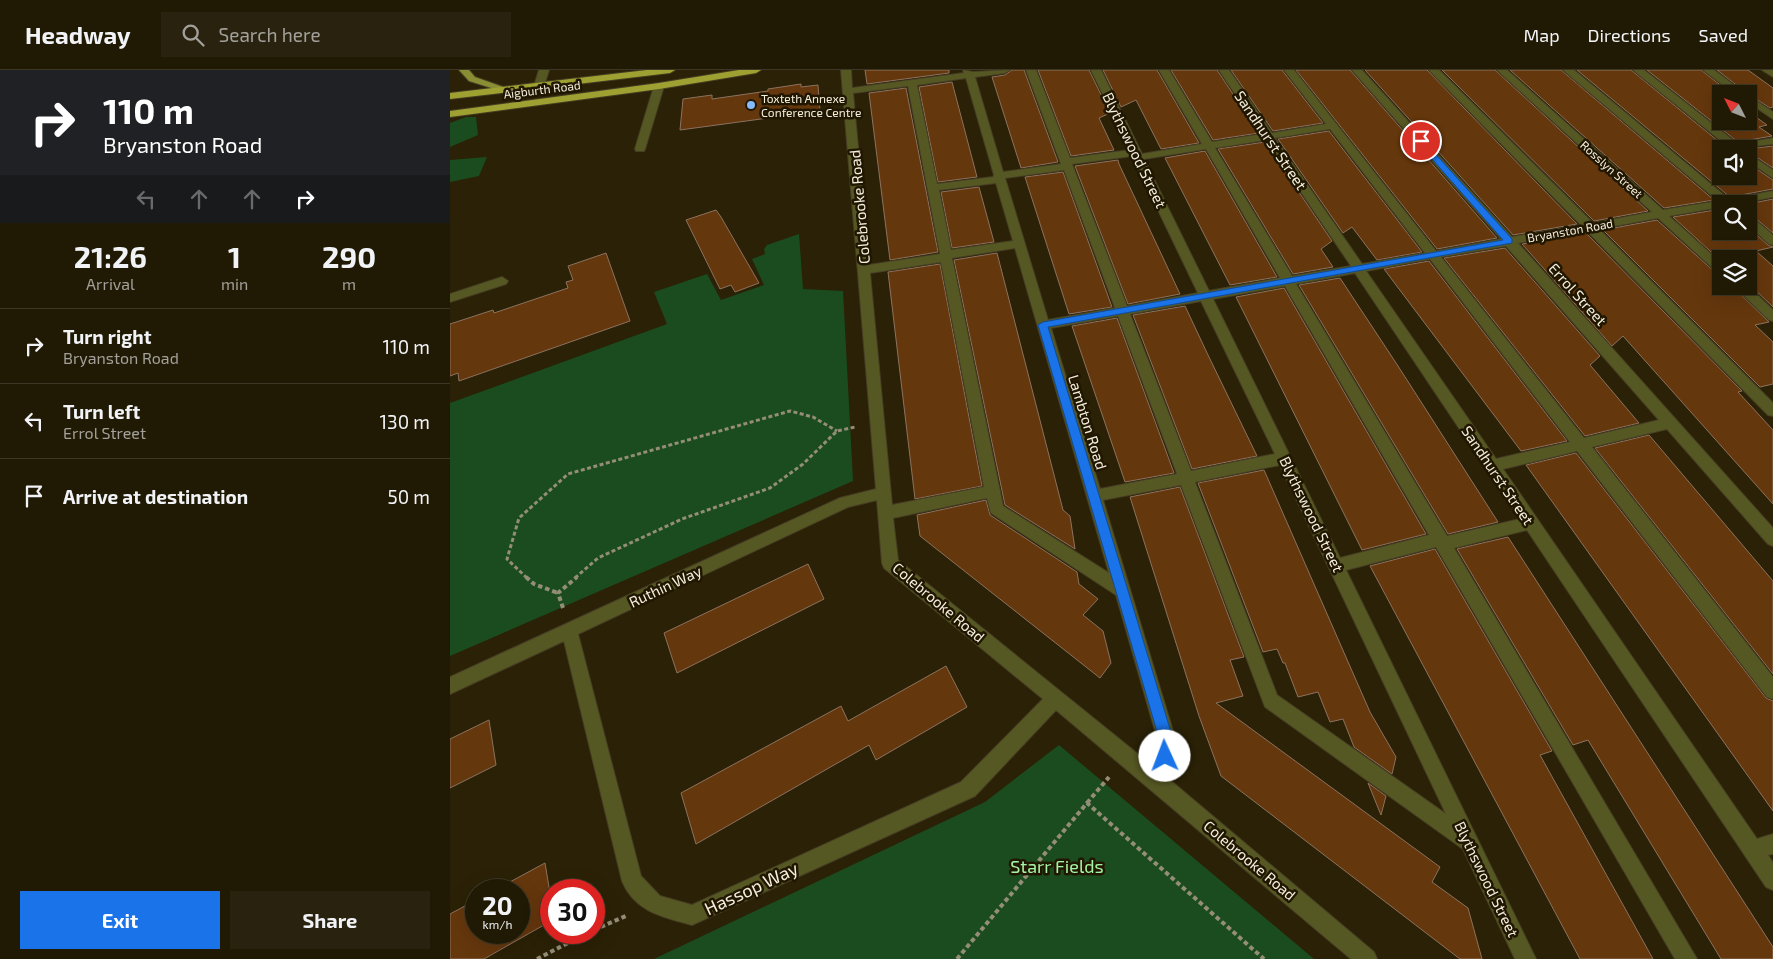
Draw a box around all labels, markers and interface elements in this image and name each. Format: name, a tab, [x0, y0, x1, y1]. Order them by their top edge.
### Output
search box	[161, 12, 511, 57]
text: Headway	[25, 20, 131, 49]
icon: search	[179, 21, 207, 49]
text: Search here	[219, 23, 321, 46]
text: Map	[1523, 24, 1560, 46]
text: Directions	[1588, 24, 1671, 46]
text: Saved	[1699, 24, 1748, 46]
street label: Aigburth Road	[503, 77, 581, 101]
north arrow	[1712, 85, 1758, 130]
map controls	[1712, 85, 1757, 295]
street label: Sandhurst Street	[1231, 87, 1311, 193]
text: 110 m	[103, 89, 194, 131]
street label: Blythswood Street	[1099, 89, 1171, 211]
icon: right	[20, 90, 85, 155]
place label: Toxteth Annexe Conference Centre	[761, 91, 861, 119]
marker: Toxteth Annexe Conference Centre	[745, 99, 757, 111]
pin	[1400, 120, 1442, 162]
icon: arrive	[1407, 127, 1435, 155]
text: Bryanston Road	[103, 131, 262, 157]
street label: Rosslyn Street	[1578, 137, 1646, 201]
button: sound	[1712, 140, 1757, 185]
street label: Colebrooke Road	[845, 149, 873, 265]
icon: left	[132, 185, 160, 213]
icon: ahead	[185, 185, 213, 213]
icon: ahead	[238, 185, 266, 213]
icon: right	[291, 185, 319, 213]
button: search	[1712, 195, 1757, 240]
street label: Bryanston Road	[1526, 216, 1614, 244]
text: 21:26	[74, 238, 147, 274]
text: 1	[228, 238, 241, 274]
text: 290	[322, 238, 376, 274]
button: layers	[1712, 250, 1757, 295]
street label: Errol Street	[1545, 259, 1611, 329]
text: Arrival	[86, 274, 135, 293]
text: min	[221, 274, 248, 293]
text: m	[342, 274, 356, 293]
text: Turn right	[63, 325, 151, 348]
icon: right	[20, 332, 48, 360]
text: 110 m	[383, 335, 430, 358]
text: Bryanston Road	[63, 348, 179, 367]
street label: Lambton Road	[1065, 372, 1111, 472]
text: Turn left	[63, 400, 140, 423]
icon: left	[20, 407, 48, 435]
text: 130 m	[380, 410, 430, 433]
street label: Sandhurst Street	[1458, 422, 1538, 528]
text: Errol Street	[63, 423, 146, 442]
street label: Blythswood Street	[1276, 453, 1348, 575]
icon: arrive	[20, 482, 48, 510]
text: Arrive at destination	[63, 485, 248, 508]
text: 50 m	[387, 485, 430, 508]
street label: Colebrooke Road	[889, 558, 989, 646]
street label: Ruthin Way	[626, 561, 704, 611]
position arrow	[1138, 729, 1190, 781]
street label: Colebrooke Road	[1200, 816, 1300, 904]
street label: Blythswood Street	[1451, 818, 1523, 940]
park label: Starr Fields	[1010, 855, 1104, 877]
street label: Hassop Way	[701, 857, 802, 919]
speed limit sign: 30	[540, 879, 605, 944]
text: 20	[482, 890, 513, 920]
button: Exit	[20, 891, 220, 949]
button: Share	[230, 891, 430, 949]
text: km/h	[483, 917, 512, 931]

